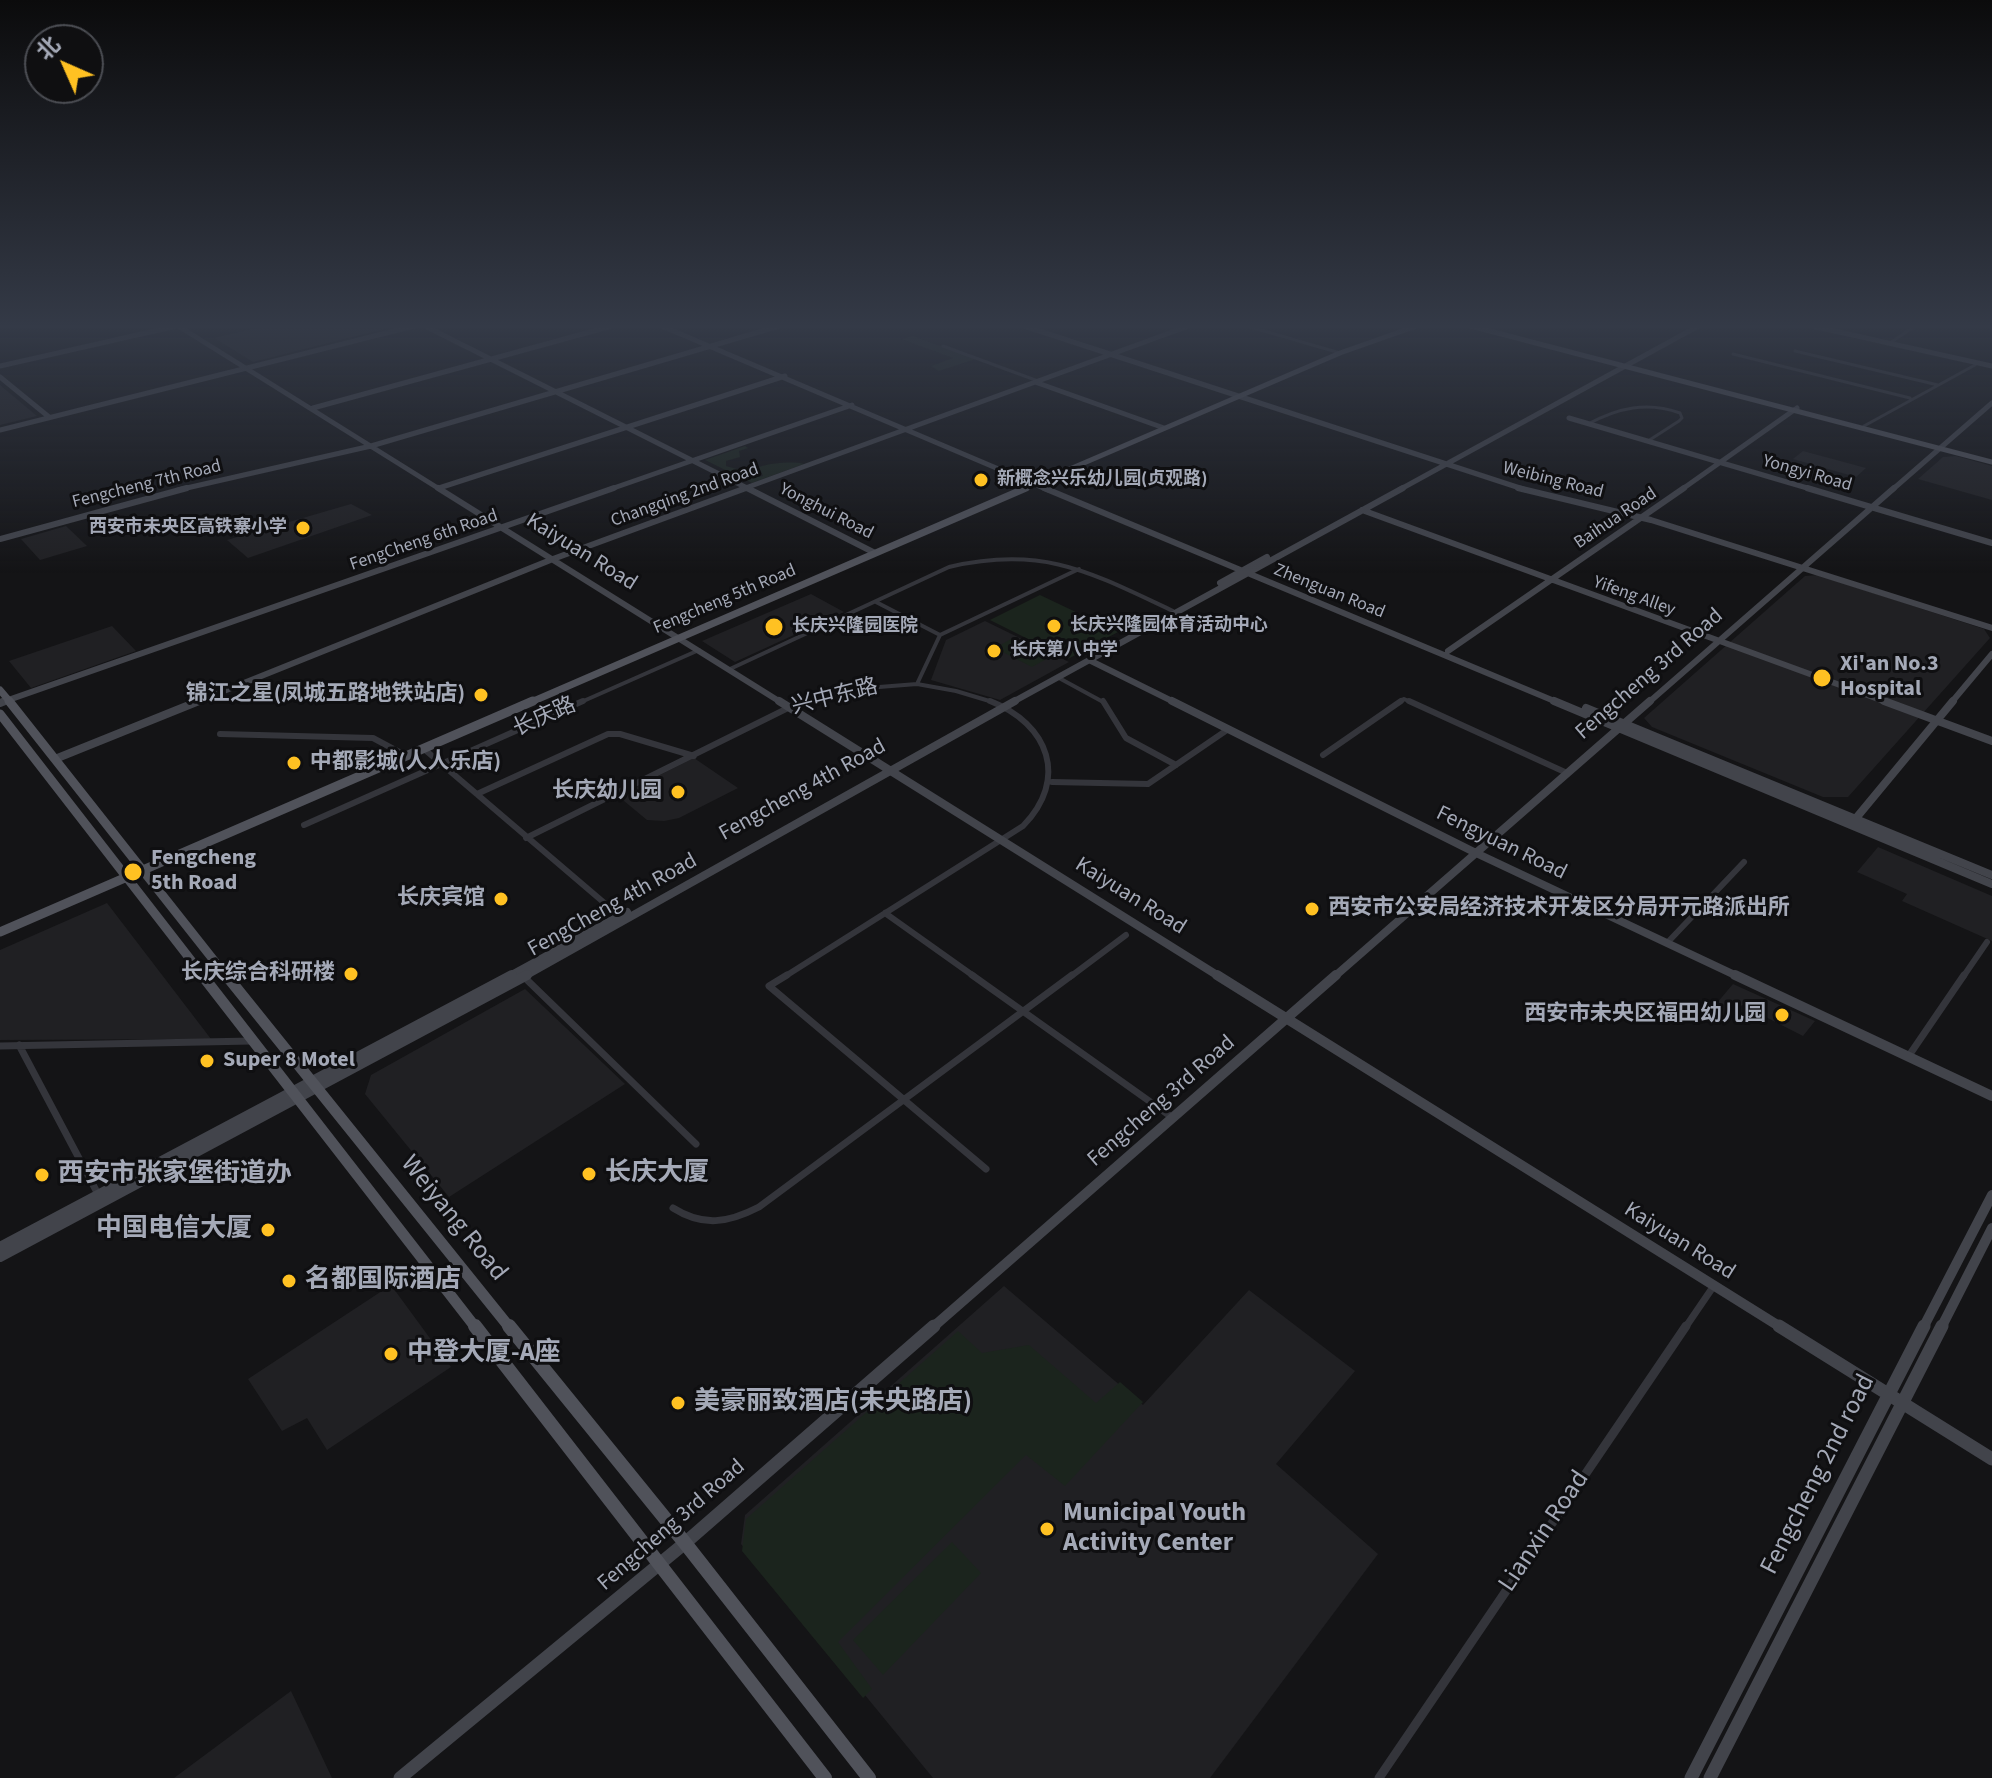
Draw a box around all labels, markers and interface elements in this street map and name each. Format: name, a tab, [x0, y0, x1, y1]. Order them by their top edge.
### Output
north arrow	[24, 24, 104, 104]
text: 北	[29, 29, 68, 68]
street label: Yongyi Road	[1760, 451, 1854, 497]
street label: Fengcheng 7th Road	[70, 456, 224, 514]
street label: Weibing Road	[1500, 458, 1606, 504]
street label: Changqing 2nd Road	[608, 459, 762, 533]
place label: 新概念兴乐幼儿园(贞观路)	[997, 469, 1207, 491]
marker: 新概念兴乐幼儿园(贞观路)	[972, 471, 990, 489]
street label: Yonghui Road	[775, 479, 877, 545]
street label: Baihua Road	[1571, 483, 1661, 555]
street label: FengCheng 6th Road	[347, 506, 501, 576]
street label: Kaiyuan Road	[520, 508, 642, 598]
place label: 西安市未央区高铁寨小学	[89, 517, 287, 539]
marker: 西安市未央区高铁寨小学	[294, 519, 312, 537]
street label: Fengcheng 5th Road	[650, 560, 800, 640]
street label: Zhenguan Road	[1270, 560, 1388, 624]
street label: Yifeng Alley	[1590, 572, 1678, 622]
street label: Fengcheng 3rd Road	[1571, 604, 1729, 746]
place label: 长庆兴隆园体育活动中心	[1070, 615, 1268, 637]
marker: 长庆兴隆园医院	[763, 616, 785, 638]
place label: 长庆兴隆园医院	[792, 616, 918, 638]
marker: 长庆兴隆园体育活动中心	[1045, 617, 1063, 635]
place label: 长庆第八中学	[1010, 640, 1118, 662]
marker: 长庆第八中学	[985, 642, 1003, 660]
place label: Xi'an No.3 Hospital	[1840, 652, 1939, 704]
marker: Xi'an No.3 Hospital	[1811, 667, 1833, 689]
street label: 兴中东路	[789, 675, 881, 721]
place label: 锦江之星(凤城五路地铁站店)	[186, 682, 465, 708]
marker: 锦江之星(凤城五路地铁站店)	[472, 686, 490, 704]
street label: 长庆路	[509, 693, 581, 743]
street label: Fengcheng 4th Road	[715, 734, 891, 848]
place label: 中都影城(人人乐店)	[310, 750, 501, 776]
marker: 中都影城(人人乐店)	[285, 754, 303, 772]
place label: 长庆幼儿园	[552, 779, 662, 805]
marker: 长庆幼儿园	[669, 783, 687, 801]
street label: Fengyuan Road	[1431, 801, 1571, 887]
place label: Fengcheng 5th Road	[151, 846, 256, 898]
street label: FengCheng 4th Road	[524, 849, 702, 963]
street label: Kaiyuan Road	[1069, 852, 1191, 942]
marker: Fengcheng 5th Road	[122, 861, 144, 883]
place label: 长庆宾馆	[397, 886, 485, 912]
marker: 长庆宾馆	[492, 890, 510, 908]
place label: 西安市公安局经济技术开发区分局开元路派出所	[1328, 896, 1790, 922]
marker: 西安市公安局经济技术开发区分局开元路派出所	[1303, 900, 1321, 918]
place label: 长庆综合科研楼	[181, 961, 335, 987]
marker: 长庆综合科研楼	[342, 965, 360, 983]
place label: 西安市未央区福田幼儿园	[1524, 1002, 1766, 1028]
marker: 西安市未央区福田幼儿园	[1773, 1006, 1791, 1024]
street label: Fengcheng 3rd Road	[1083, 1031, 1241, 1173]
place label: Super 8 Motel	[223, 1048, 355, 1074]
marker: Super 8 Motel	[198, 1052, 216, 1070]
street label: Weiyang Road	[393, 1150, 513, 1288]
place label: 长庆大厦	[605, 1158, 709, 1190]
place label: 西安市张家堡街道办	[58, 1159, 292, 1191]
marker: 长庆大厦	[580, 1165, 598, 1183]
marker: 西安市张家堡街道办	[33, 1166, 51, 1184]
street label: Kaiyuan Road	[1618, 1197, 1740, 1287]
place label: 中国电信大厦	[96, 1214, 252, 1246]
marker: 中国电信大厦	[259, 1221, 277, 1239]
place label: 名都国际酒店	[305, 1265, 461, 1297]
marker: 名都国际酒店	[280, 1272, 298, 1290]
place label: 中登大厦-A座	[407, 1338, 561, 1370]
marker: 中登大厦-A座	[382, 1345, 400, 1363]
street label: Fengcheng 2nd road	[1755, 1370, 1883, 1580]
place label: 美豪丽致酒店(未央路店)	[694, 1387, 972, 1419]
marker: 美豪丽致酒店(未央路店)	[669, 1394, 687, 1412]
street label: Fengcheng 3rd Road	[593, 1455, 751, 1597]
street label: Lianxin Road	[1493, 1465, 1597, 1599]
place label: Municipal Youth Activity Center	[1063, 1498, 1246, 1560]
marker: Municipal Youth Activity Center	[1038, 1520, 1056, 1538]

